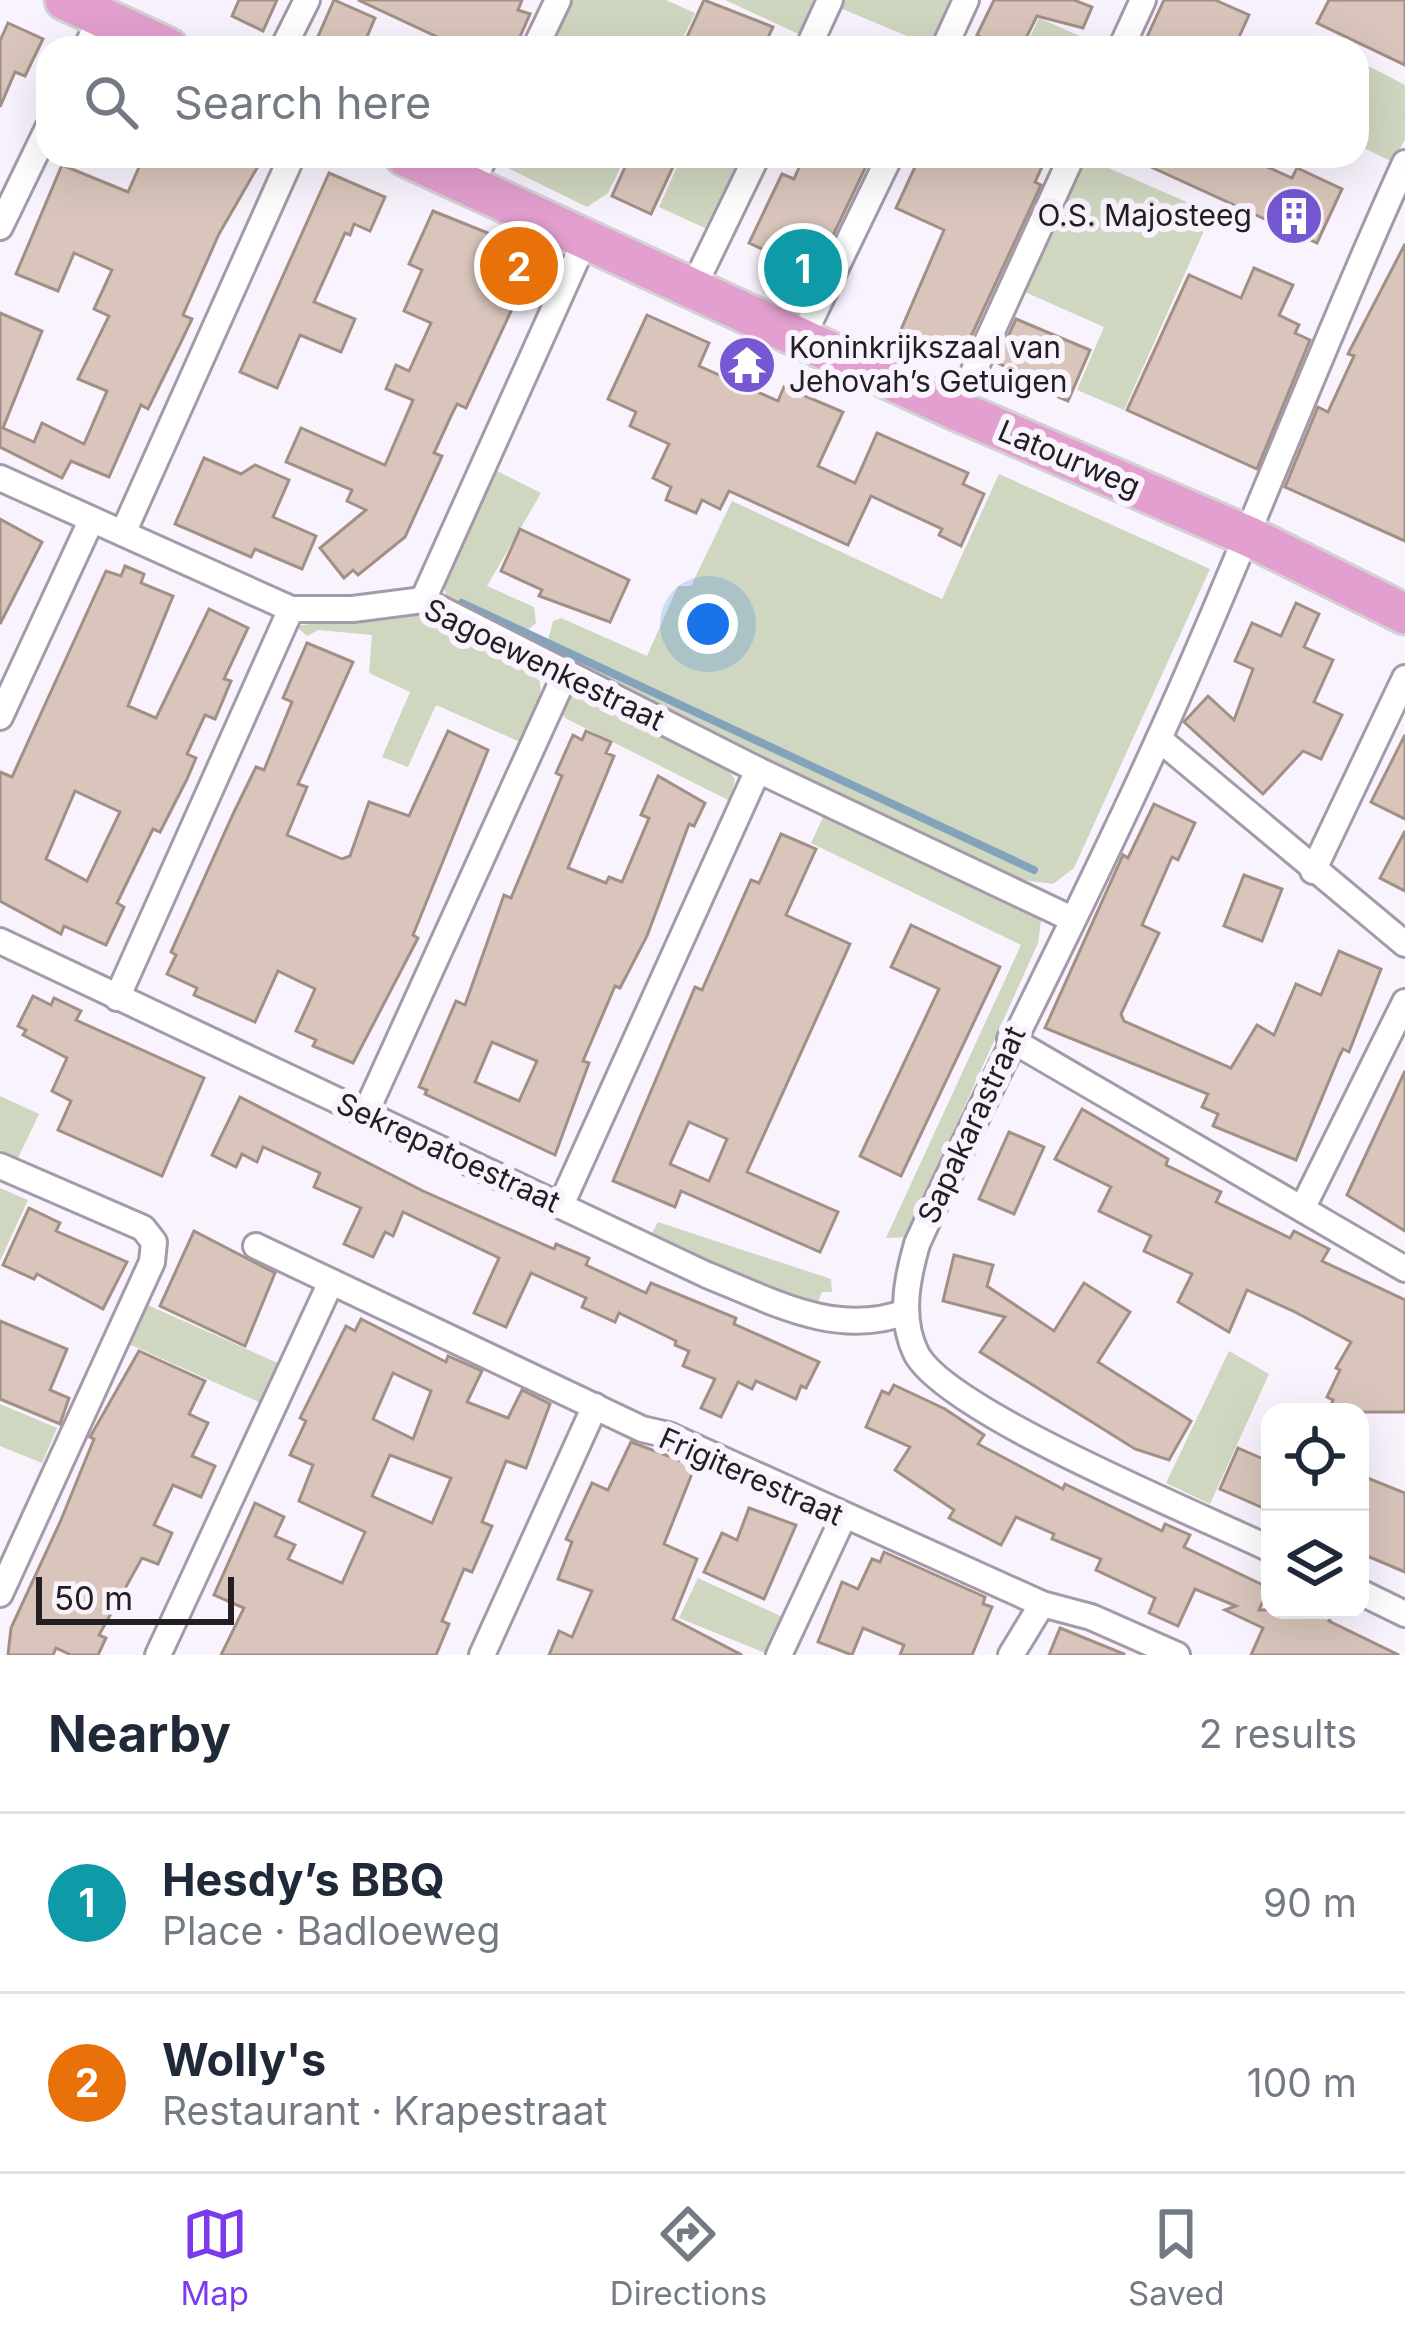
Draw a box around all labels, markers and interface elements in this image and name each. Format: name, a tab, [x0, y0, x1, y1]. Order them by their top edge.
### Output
search box	[36, 36, 1369, 168]
icon: search	[78, 69, 144, 135]
text: Search here	[174, 75, 431, 130]
building icon: O.S. Majosteeg	[1263, 185, 1325, 247]
place label: O.S. Majosteeg	[1037, 197, 1252, 233]
pin: 2	[480, 221, 558, 311]
pin: 1	[764, 223, 842, 313]
place label: Koninkrijkszaal van Jehovah’s Getuigen	[789, 329, 1068, 399]
temple icon: Koninkrijkszaal van Jehovah’s Getuigen	[716, 334, 778, 396]
street label: Latourweg	[993, 412, 1146, 504]
street label: Sagoewenkestraat	[419, 590, 670, 738]
your location	[678, 594, 738, 654]
street label: Sapakarastraat	[910, 1020, 1033, 1229]
street label: Sekrepatoestraat	[331, 1085, 566, 1220]
map controls	[1261, 1403, 1369, 1619]
button: locate	[1261, 1403, 1369, 1511]
street label: Frigiterestraat	[654, 1420, 849, 1533]
button: layers	[1261, 1511, 1369, 1619]
scale bar	[36, 1571, 234, 1624]
text: 50 m	[54, 1578, 133, 1618]
text: Nearby	[48, 1703, 231, 1764]
text: 2 results	[1199, 1710, 1357, 1757]
text: Hesdy’s BBQ	[162, 1852, 445, 1907]
text: 1	[79, 1879, 95, 1926]
text: 90 m	[1263, 1879, 1357, 1926]
text: Place · Badloeweg	[162, 1907, 500, 1954]
text: Wolly's	[162, 2032, 326, 2087]
text: 2	[75, 2059, 99, 2106]
text: 100 m	[1247, 2059, 1357, 2106]
text: Restaurant · Krapestraat	[162, 2087, 607, 2134]
tab: Map	[180, 2201, 249, 2313]
tab: Directions	[610, 2201, 767, 2313]
tab: Saved	[1128, 2201, 1225, 2313]

